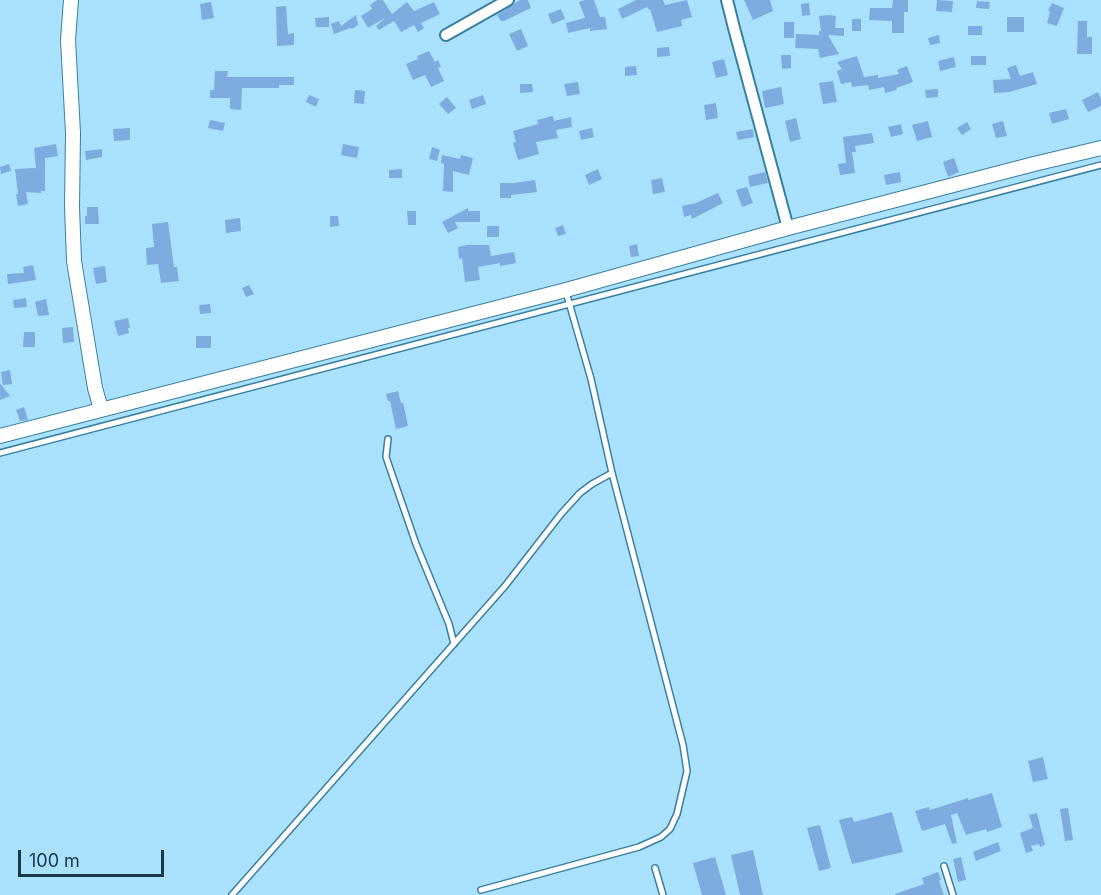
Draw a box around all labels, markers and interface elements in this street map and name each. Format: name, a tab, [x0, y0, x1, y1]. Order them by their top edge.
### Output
scale bar	[21, 838, 166, 876]
text: 100 m	[29, 850, 80, 871]

